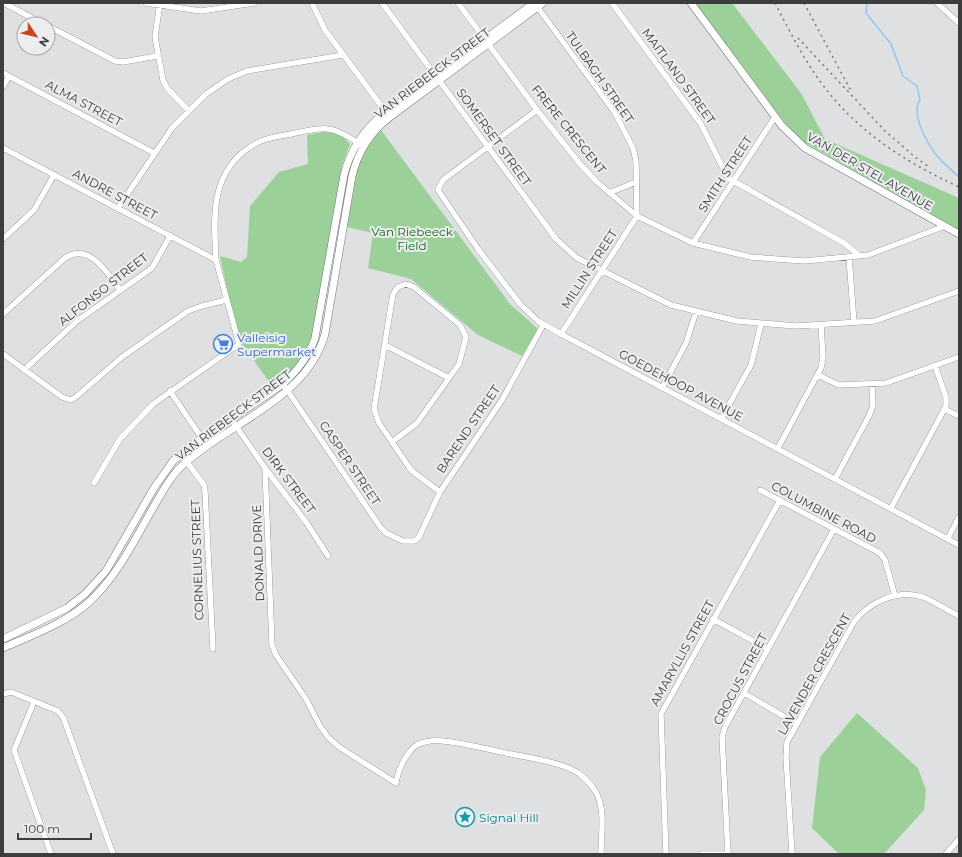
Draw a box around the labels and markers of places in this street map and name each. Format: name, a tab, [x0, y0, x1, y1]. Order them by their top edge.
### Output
place label: Valleisig Supermarket	[237, 330, 316, 359]
supermarket icon: Valleisig Supermarket	[212, 333, 234, 355]
place icon: Signal Hill	[454, 806, 476, 828]
place label: Signal Hill	[479, 810, 539, 825]

